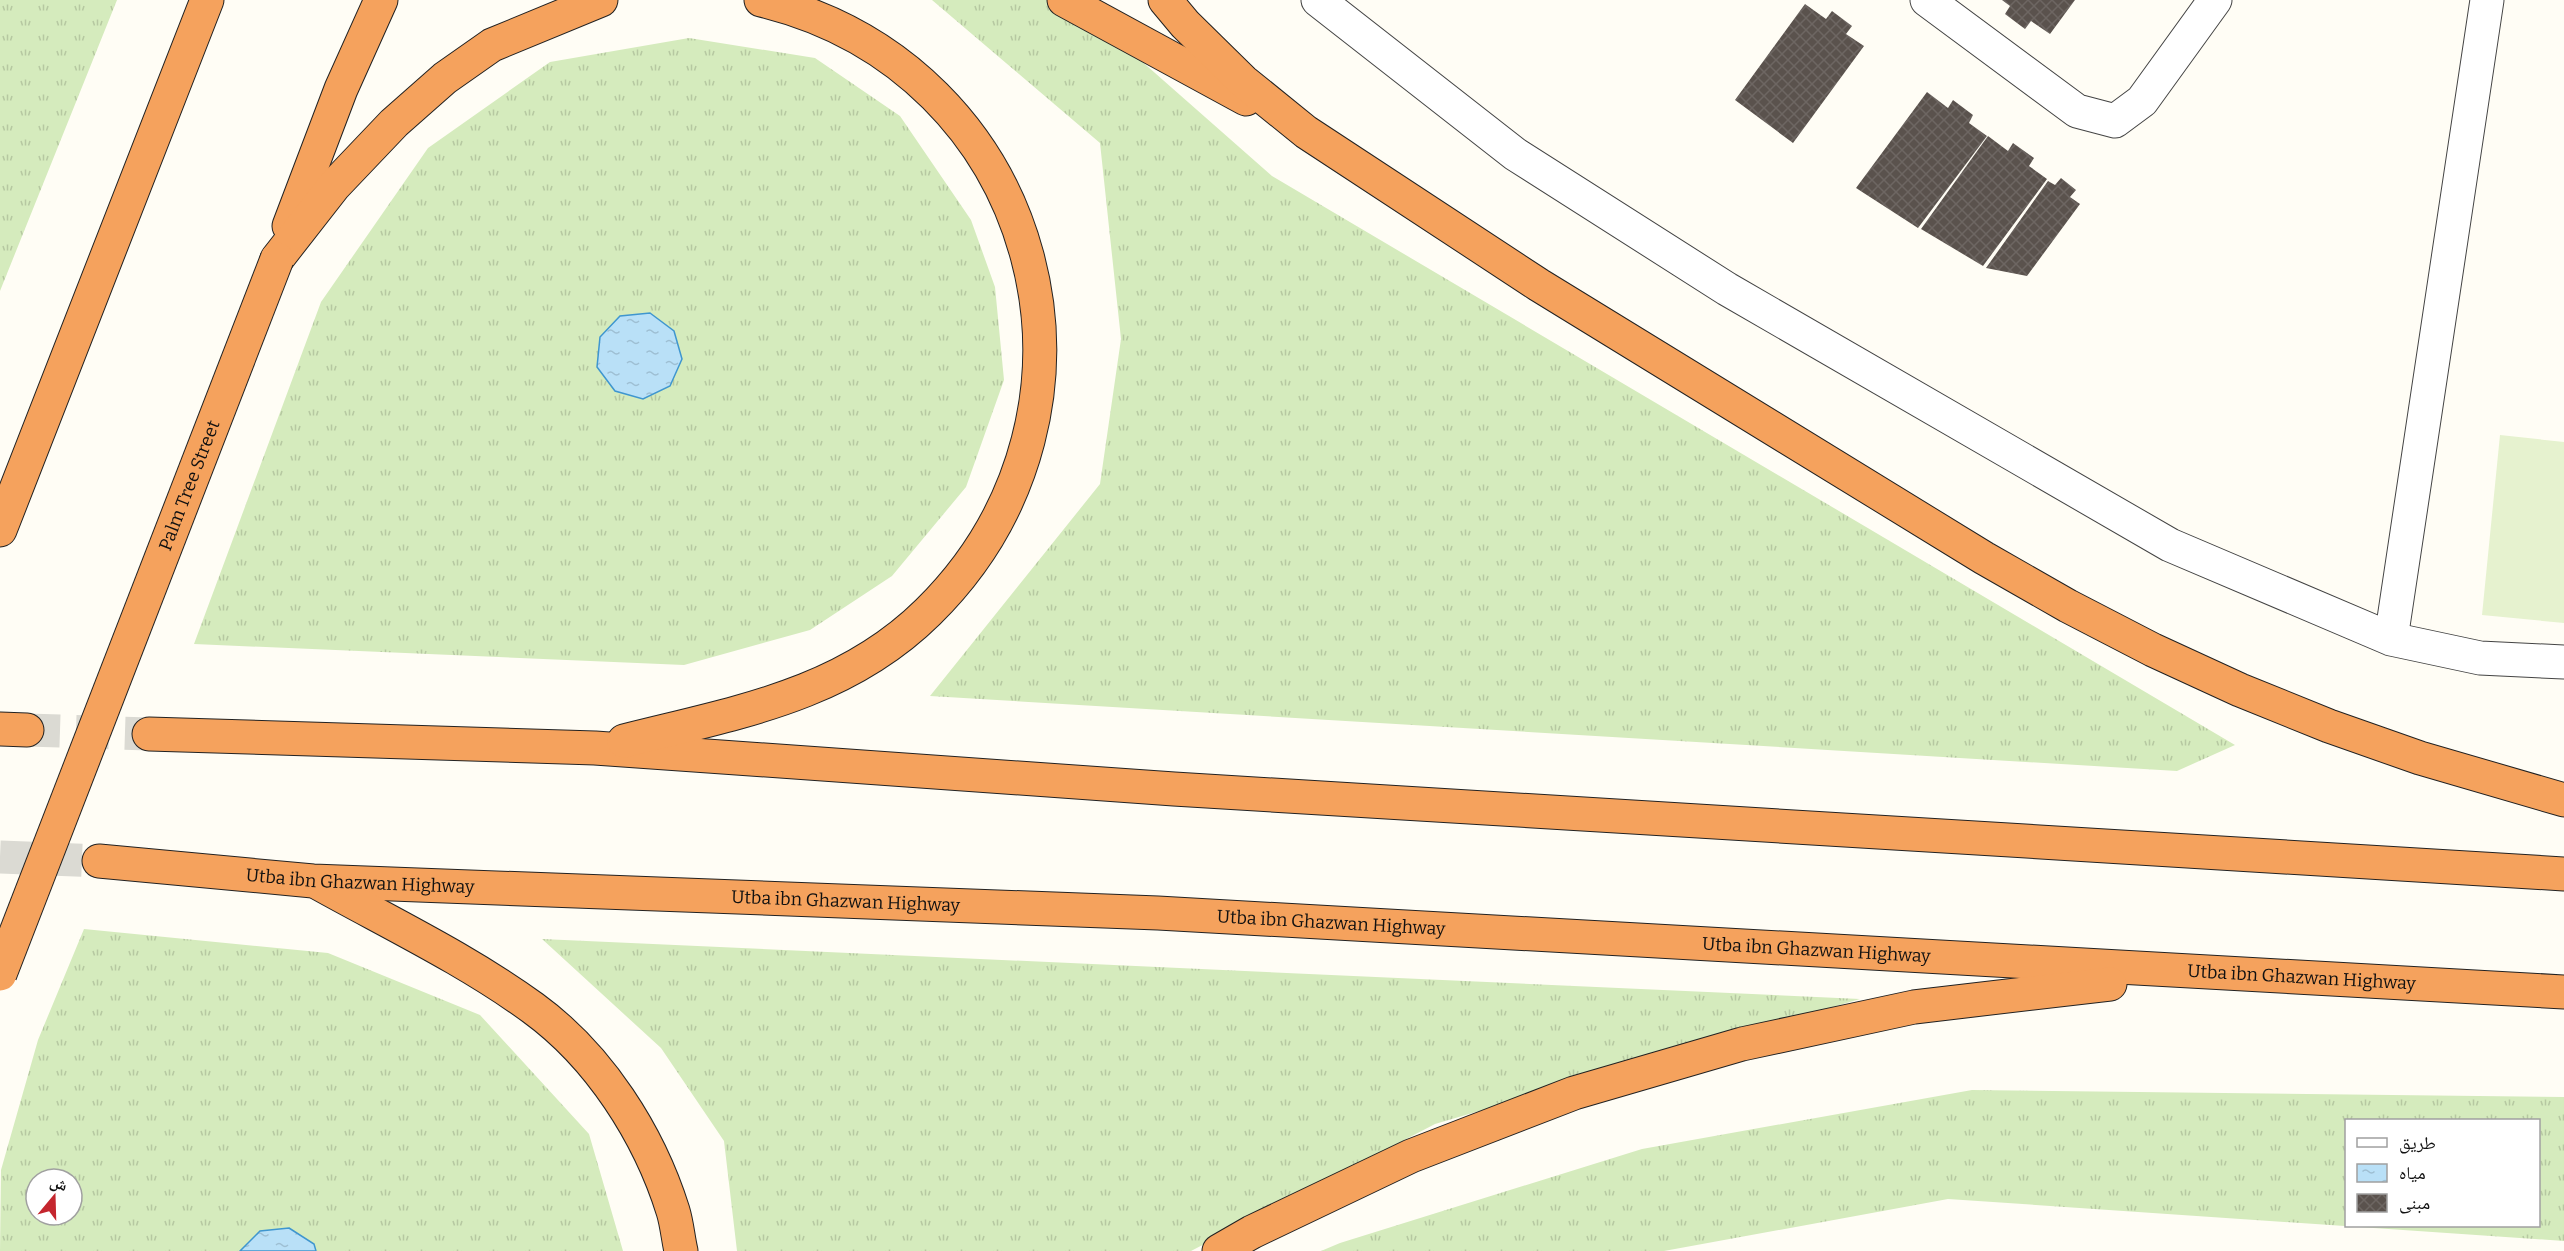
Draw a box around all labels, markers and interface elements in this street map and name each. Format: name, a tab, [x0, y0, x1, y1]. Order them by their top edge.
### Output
street label: Palm Tree Street	[154, 417, 225, 554]
street label: Utba ibn Ghazwan Highway	[245, 864, 475, 898]
street label: Utba ibn Ghazwan Highway	[731, 886, 961, 917]
street label: Utba ibn Ghazwan Highway	[1216, 905, 1447, 940]
street label: Utba ibn Ghazwan Highway	[1702, 933, 1932, 967]
street label: Utba ibn Ghazwan Highway	[2187, 960, 2417, 995]
legend	[2345, 1119, 2540, 1227]
text: طريق	[2399, 1132, 2436, 1154]
text: مياه	[2399, 1162, 2426, 1184]
north arrow	[24, 1167, 84, 1227]
text: ش	[48, 1172, 70, 1195]
text: مبنى	[2399, 1192, 2430, 1214]

